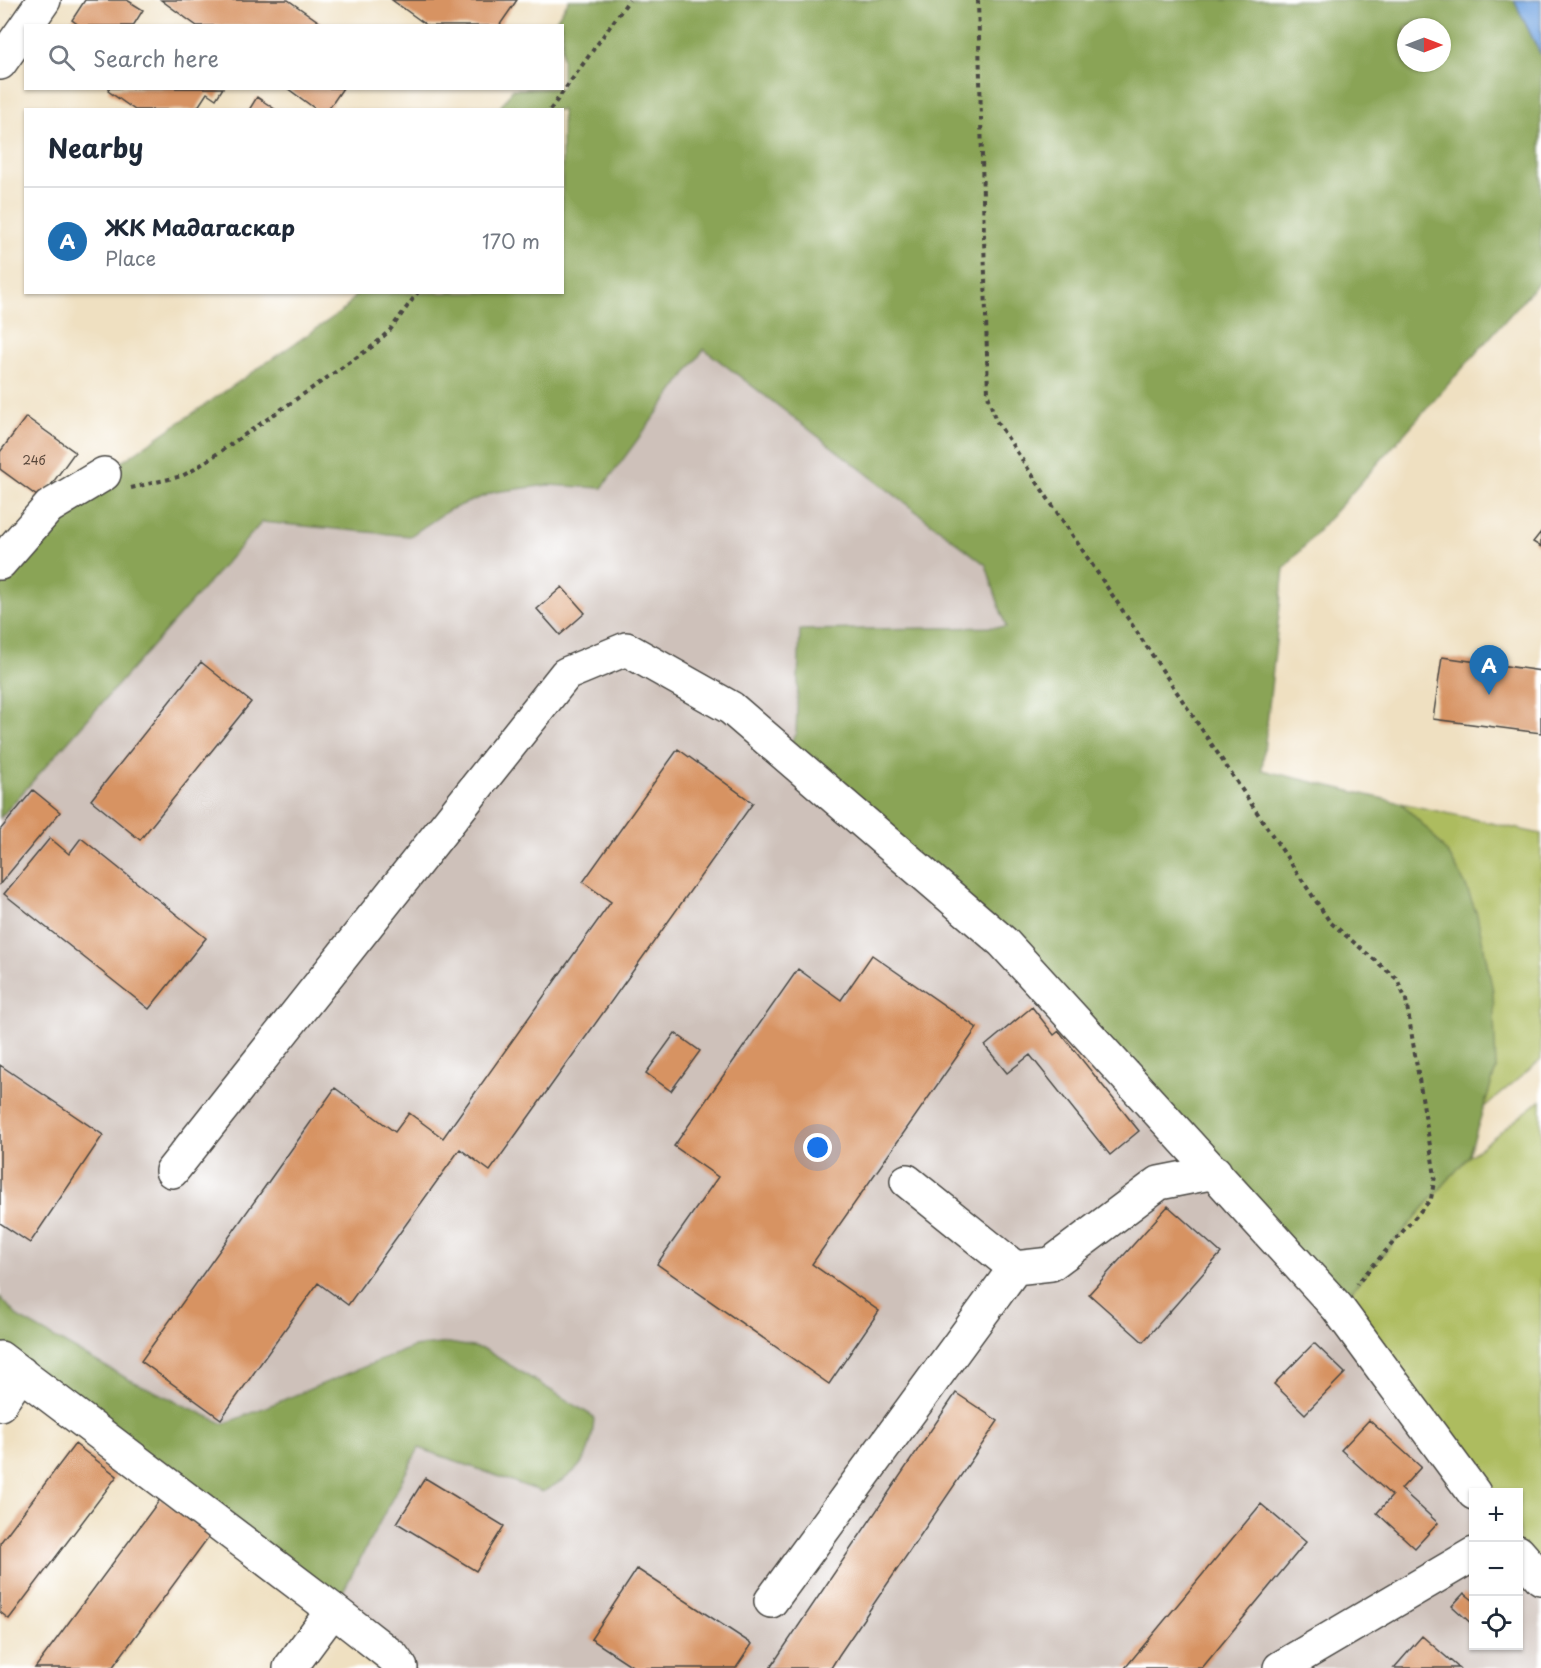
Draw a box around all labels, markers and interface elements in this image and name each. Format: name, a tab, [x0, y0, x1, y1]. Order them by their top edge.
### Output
north arrow	[1397, 18, 1451, 72]
search box	[24, 24, 564, 90]
icon: search	[45, 41, 78, 74]
text: Search here	[93, 41, 219, 74]
text: Nearby	[48, 128, 143, 167]
text: ЖК Мадагаскар	[105, 210, 295, 243]
text: A	[60, 226, 75, 256]
text: 170 m	[482, 226, 540, 256]
text: Place	[105, 243, 156, 273]
house number: 24б	[22, 451, 46, 469]
pin: A	[1470, 646, 1508, 695]
your location	[803, 1133, 832, 1162]
map controls	[1469, 1488, 1523, 1650]
button: +	[1469, 1488, 1523, 1542]
button: −	[1469, 1542, 1523, 1596]
button: locate	[1469, 1596, 1523, 1650]

